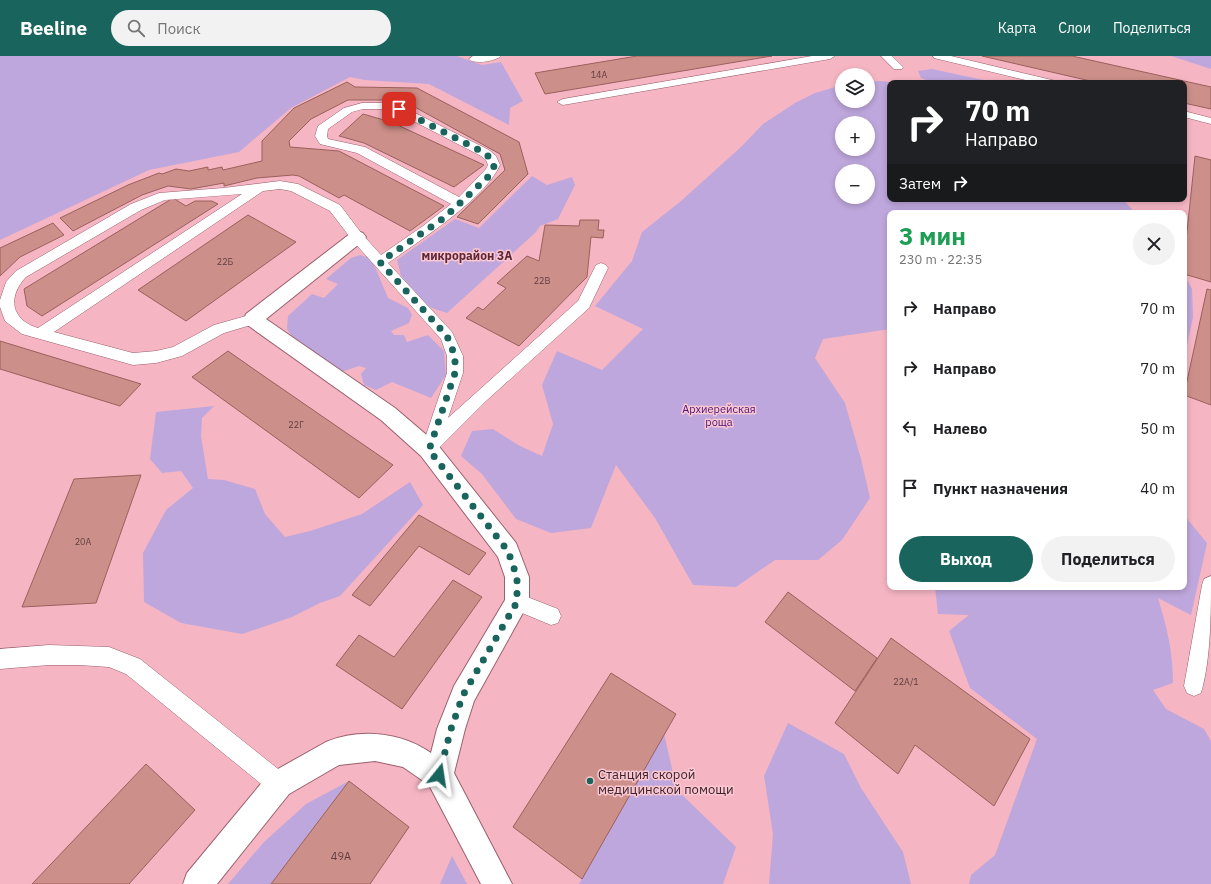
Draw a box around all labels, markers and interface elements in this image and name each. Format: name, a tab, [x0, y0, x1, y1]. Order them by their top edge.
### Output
search box	[111, 10, 391, 46]
text: Beeline	[20, 16, 87, 40]
icon: search	[125, 17, 147, 39]
text: Поиск	[157, 19, 201, 38]
text: Карта	[998, 19, 1036, 37]
text: Слои	[1058, 19, 1091, 37]
text: Поделиться	[1113, 19, 1191, 37]
map controls	[835, 68, 875, 204]
button: layers	[835, 68, 875, 108]
house number: 14А	[591, 69, 608, 80]
pin	[382, 92, 416, 126]
text: 70 m	[965, 92, 1030, 129]
icon: right	[899, 96, 951, 148]
icon: arrive	[388, 98, 410, 120]
button: +	[835, 116, 875, 156]
text: Направо	[965, 128, 1038, 151]
button: −	[835, 164, 875, 204]
icon: right	[949, 172, 971, 194]
text: Затем	[899, 174, 941, 193]
text: 3 мин	[899, 220, 966, 252]
button: close	[1133, 223, 1175, 265]
district label: микрорайон 3А	[421, 248, 513, 263]
text: 230 m · 22:35	[899, 251, 982, 268]
house number: 22Б	[217, 256, 234, 267]
house number: 22В	[534, 275, 550, 286]
icon: right	[899, 297, 921, 319]
text: Направо	[933, 299, 996, 318]
text: 70 m	[1140, 299, 1175, 318]
icon: right	[899, 357, 921, 379]
text: Направо	[933, 359, 996, 378]
text: 70 m	[1140, 359, 1175, 378]
park label: Архиерейская роща	[682, 402, 756, 429]
icon: left	[899, 417, 921, 439]
house number: 22Г	[288, 419, 304, 430]
text: Налево	[933, 419, 987, 438]
text: 50 m	[1140, 419, 1175, 438]
icon: arrive	[899, 477, 921, 499]
text: Пункт назначения	[933, 479, 1068, 498]
text: 40 m	[1140, 479, 1175, 498]
house number: 20А	[75, 536, 92, 547]
button: Выход	[899, 536, 1033, 582]
button: Поделиться	[1041, 536, 1175, 582]
house number: 22А/1	[893, 676, 919, 687]
position arrow	[418, 754, 460, 796]
place label: Станция скорой медицинской помощи	[598, 766, 734, 798]
marker: Станция скорой медицинской помощи	[585, 776, 595, 786]
house number: 49А	[331, 849, 351, 863]

